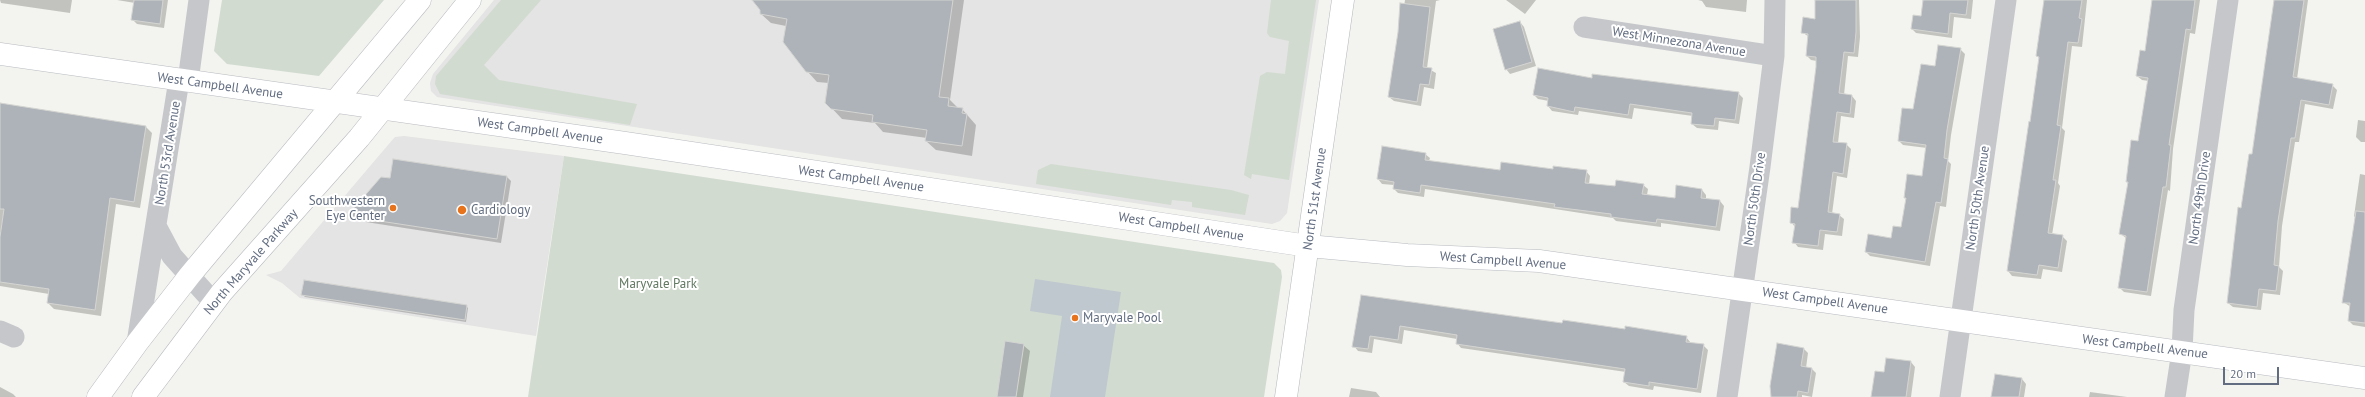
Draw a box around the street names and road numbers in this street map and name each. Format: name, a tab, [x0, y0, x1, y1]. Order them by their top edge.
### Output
street label: West Minnezona Avenue	[1611, 24, 1747, 60]
street label: West Campbell Avenue	[156, 69, 284, 103]
street label: North 53rd Avenue	[152, 100, 184, 206]
street label: West Campbell Avenue	[476, 114, 604, 148]
street label: North 50th Avenue	[1963, 145, 1993, 251]
street label: North 51st Avenue	[1300, 147, 1330, 251]
street label: North 49th Drive	[2186, 150, 2214, 246]
street label: North 50th Drive	[1741, 151, 1769, 247]
street label: West Campbell Avenue	[797, 162, 925, 196]
street label: North Maryvale Parkway	[201, 206, 301, 318]
street label: West Campbell Avenue	[1117, 209, 1245, 245]
street label: West Campbell Avenue	[1439, 249, 1567, 273]
street label: West Campbell Avenue	[1761, 284, 1889, 318]
street label: West Campbell Avenue	[2081, 332, 2209, 362]

